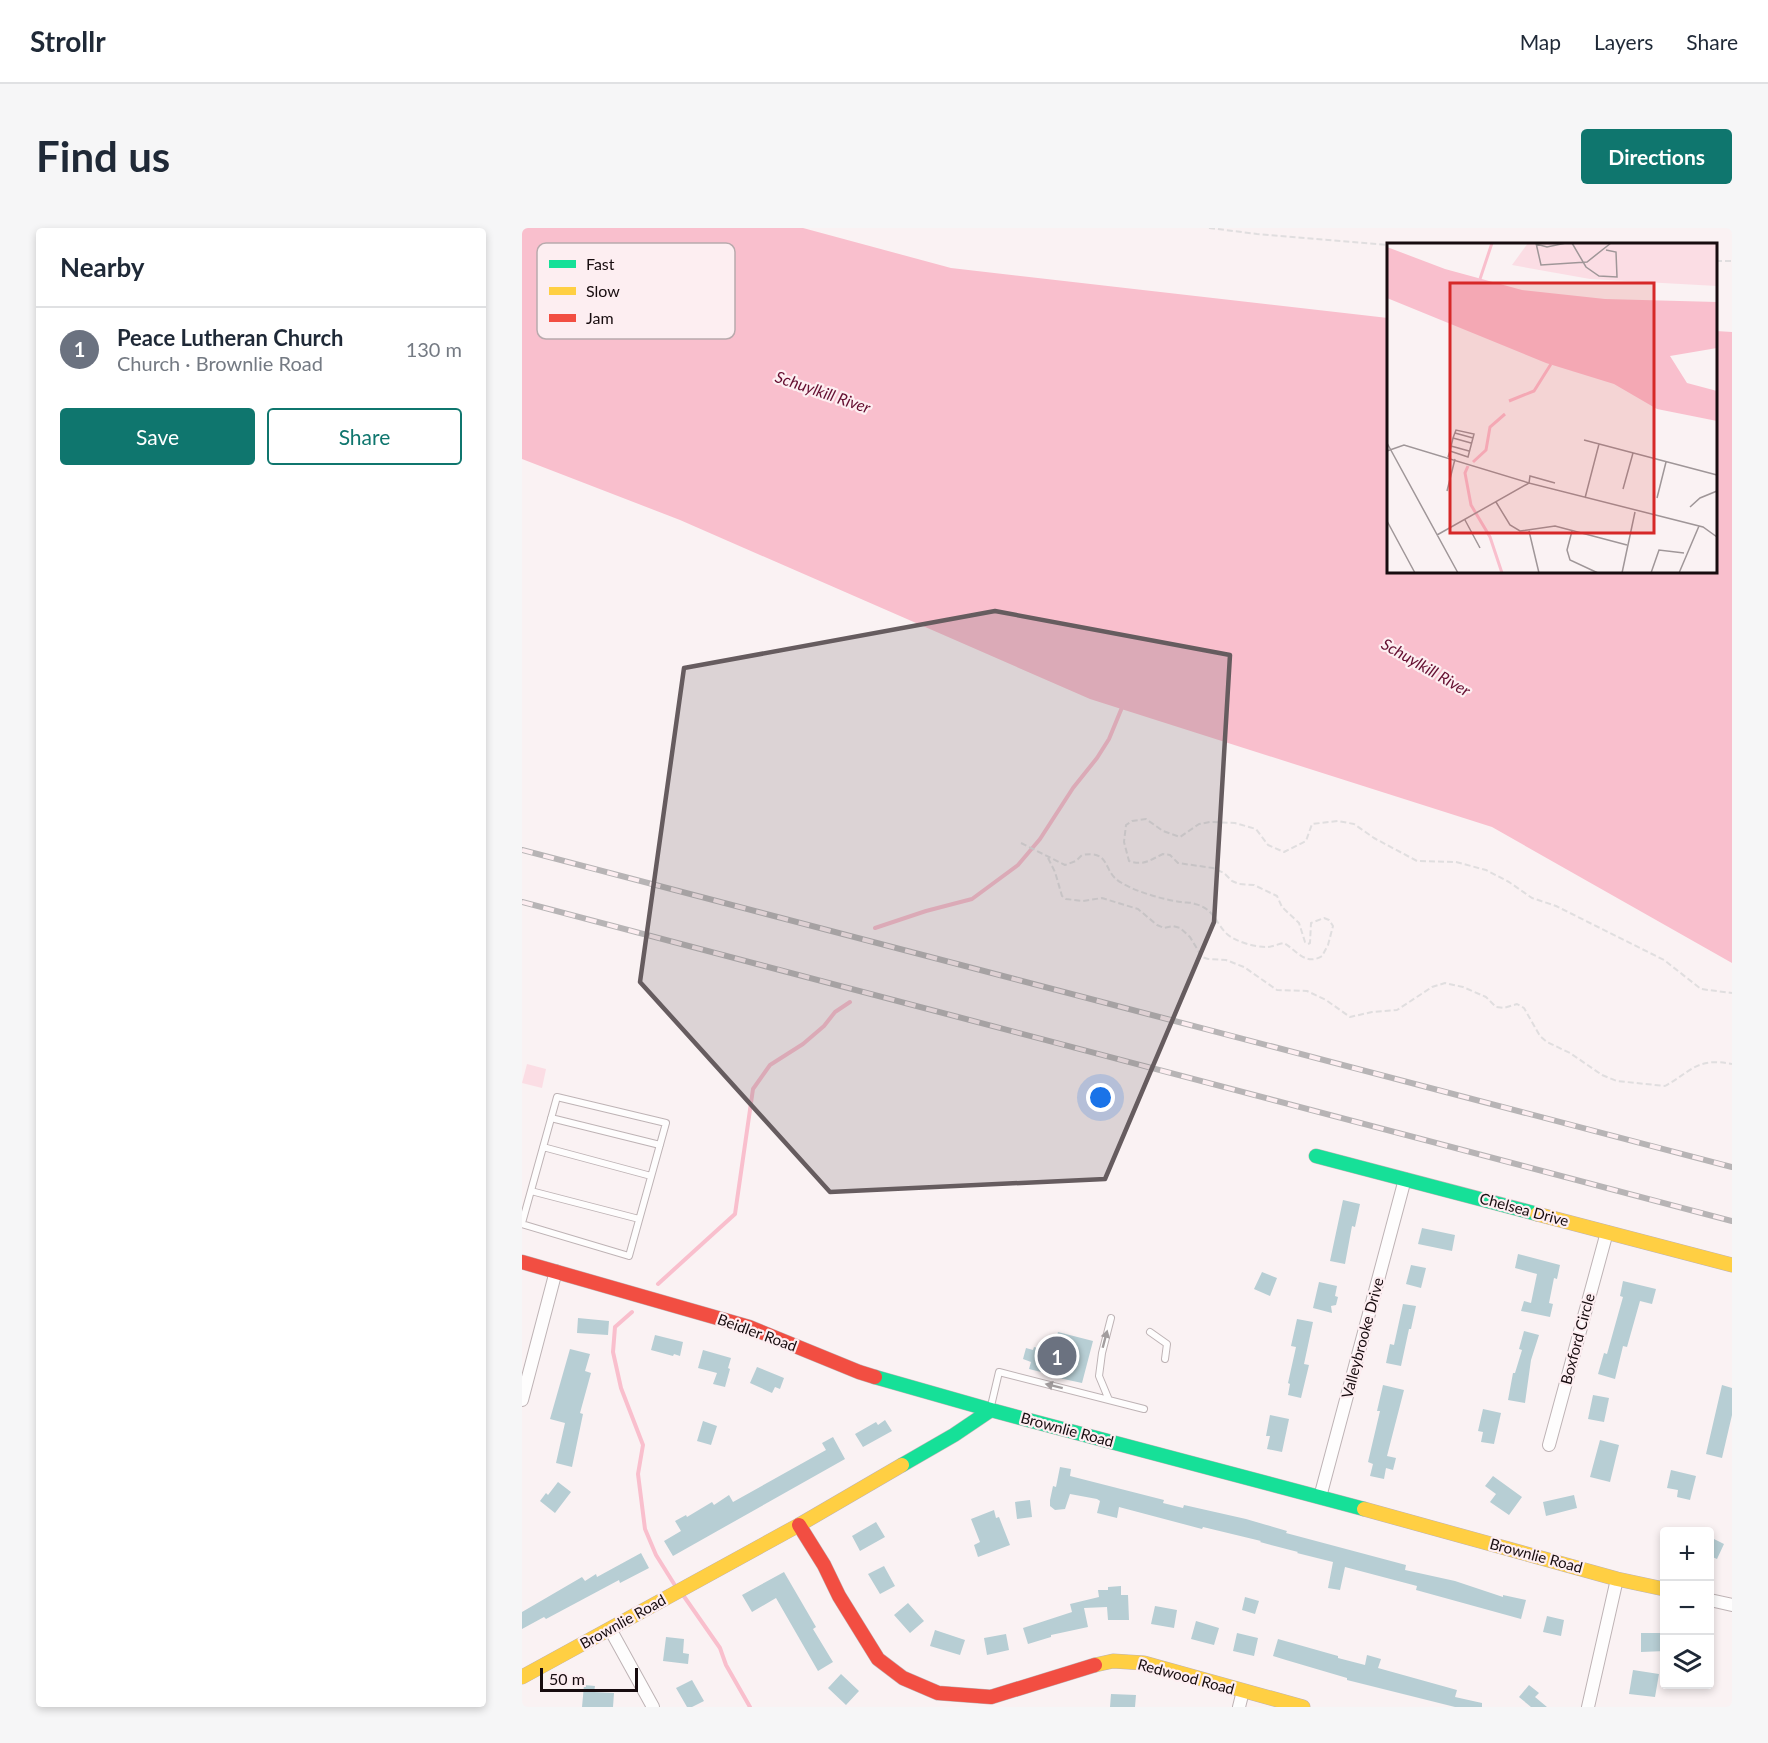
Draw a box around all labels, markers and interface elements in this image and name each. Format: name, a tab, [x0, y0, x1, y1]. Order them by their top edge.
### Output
text: Strollr	[30, 24, 106, 58]
text: Map	[1520, 29, 1561, 54]
text: Layers	[1594, 29, 1653, 54]
text: Share	[1686, 29, 1738, 54]
button: Directions	[1581, 129, 1732, 184]
text: Find us	[36, 131, 170, 181]
legend	[537, 243, 735, 339]
inset map	[1387, 243, 1717, 573]
text: Nearby	[60, 251, 145, 283]
text: Fast	[586, 254, 615, 273]
text: Slow	[586, 281, 620, 300]
text: Jam	[586, 308, 614, 327]
text: Peace Lutheran Church	[117, 324, 343, 351]
text: 1	[74, 337, 85, 361]
text: 130 m	[406, 337, 462, 361]
text: Church · Brownlie Road	[117, 351, 323, 375]
water label: Schuylkill River	[773, 366, 874, 417]
button: Save	[60, 408, 255, 465]
button: Share	[267, 408, 462, 465]
water label: Schuylkill River	[1379, 634, 1474, 700]
your location	[1086, 1083, 1115, 1112]
street label: Chelsea Drive	[1478, 1189, 1571, 1230]
street label: Valleybrooke Drive	[1337, 1275, 1387, 1400]
street label: Boxford Circle	[1556, 1291, 1598, 1386]
street label: Beidler Road	[715, 1309, 800, 1355]
one-way arrow	[1101, 1330, 1111, 1348]
pin: 1	[1038, 1334, 1076, 1378]
one-way arrow	[1045, 1380, 1064, 1390]
street label: Brownlie Road	[1019, 1408, 1116, 1450]
map controls	[1660, 1527, 1714, 1689]
button: +	[1660, 1527, 1714, 1581]
street label: Brownlie Road	[1488, 1534, 1585, 1576]
button: −	[1660, 1581, 1714, 1635]
street label: Brownlie Road	[576, 1590, 669, 1652]
button: layers	[1660, 1635, 1714, 1689]
street label: Redwood Road	[1136, 1654, 1237, 1698]
scale bar	[540, 1665, 638, 1692]
text: 50 m	[549, 1669, 585, 1688]

